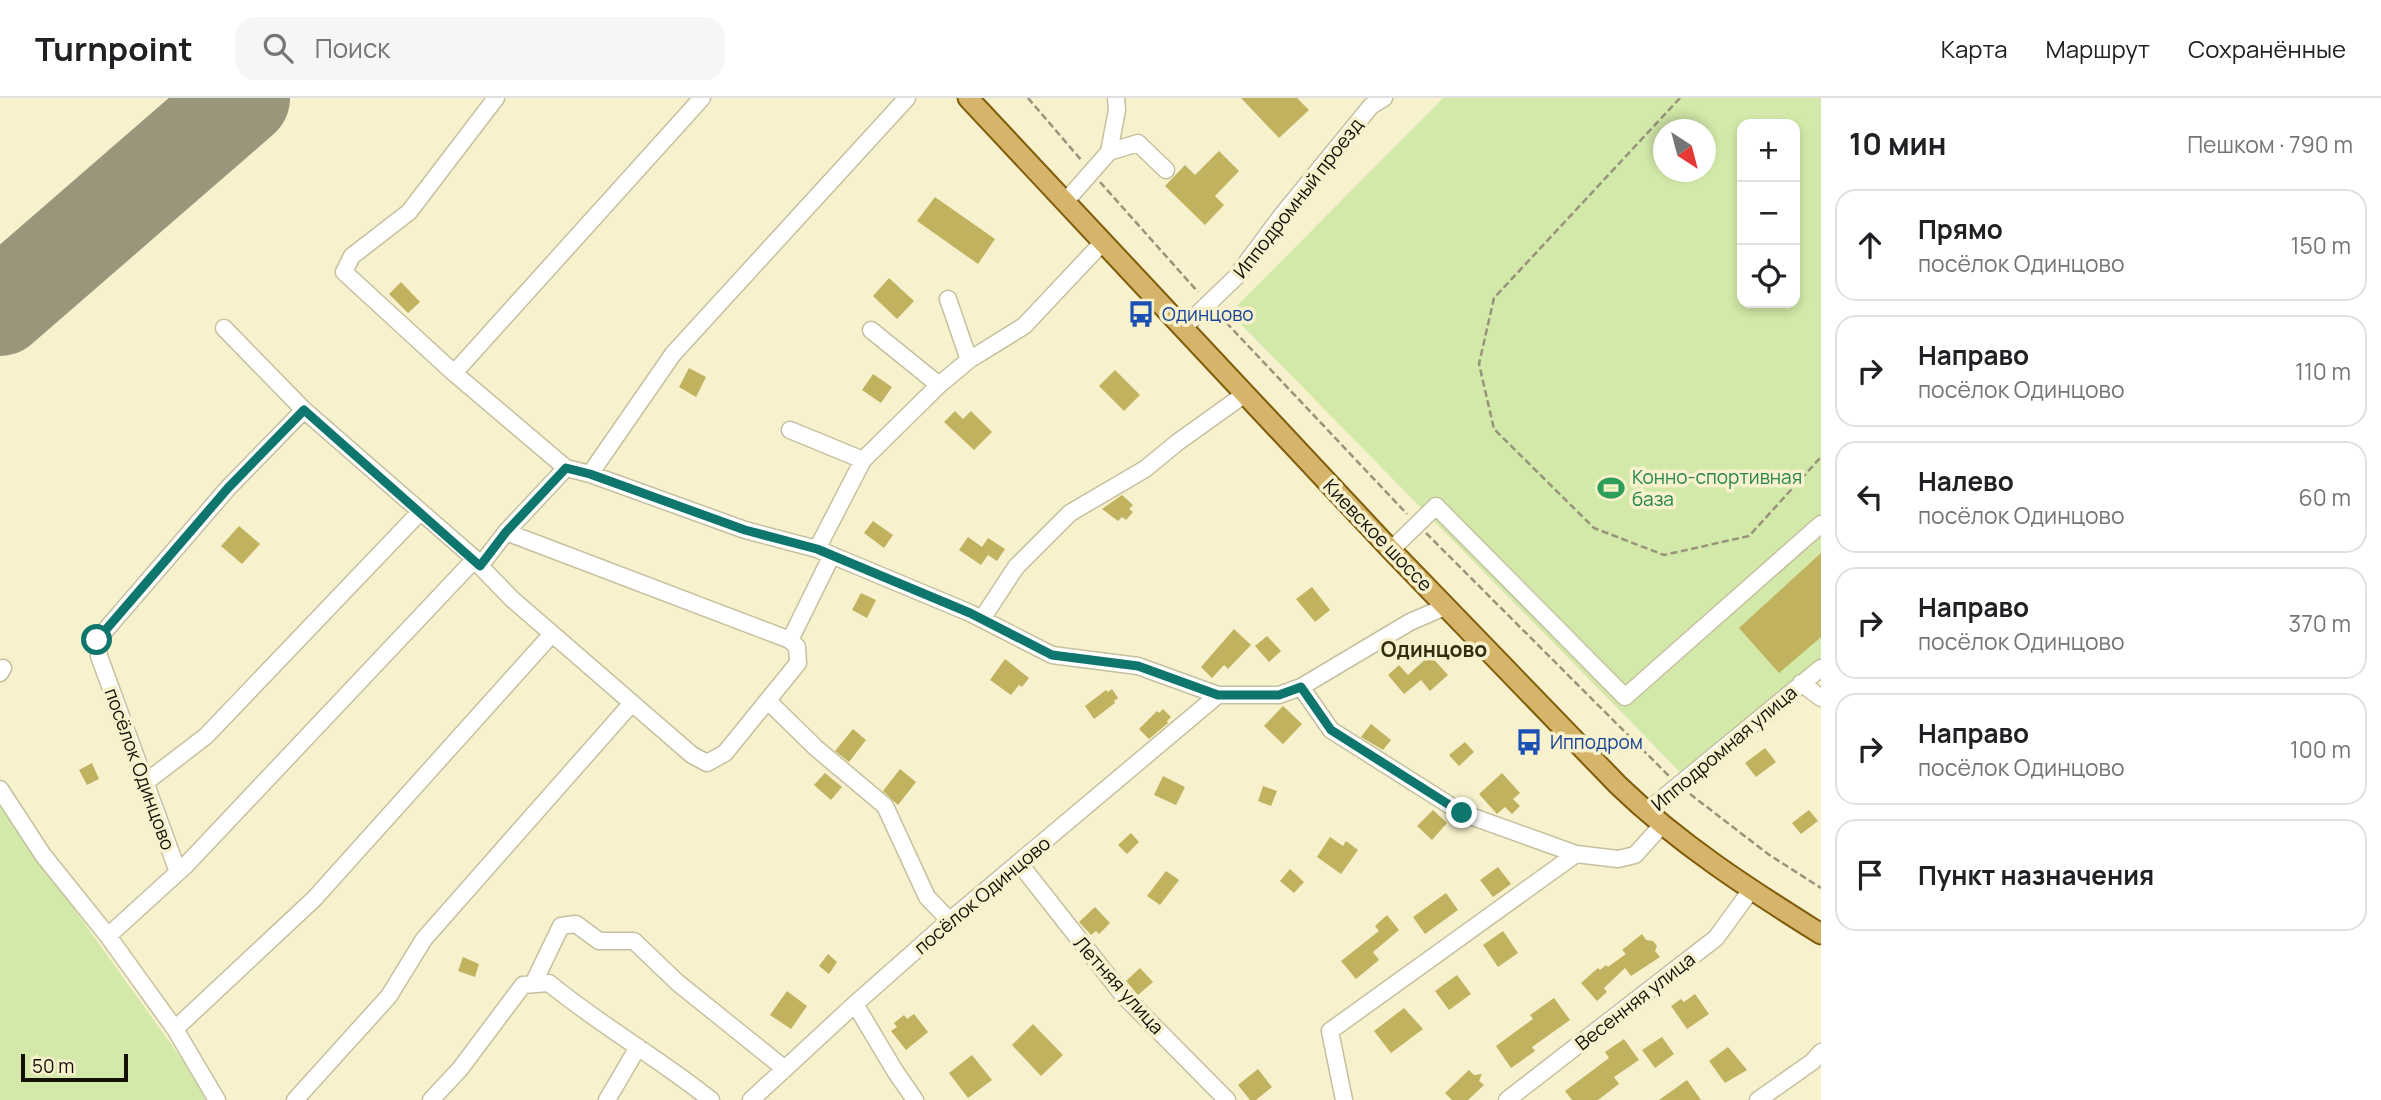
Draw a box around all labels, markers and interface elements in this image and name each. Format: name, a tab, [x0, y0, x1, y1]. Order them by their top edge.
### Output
search box	[235, 17, 725, 80]
text: Turnpoint	[35, 26, 193, 71]
icon: search	[259, 29, 297, 67]
text: Поиск	[315, 30, 390, 66]
text: Карта	[1941, 32, 2008, 65]
text: Маршрут	[2046, 32, 2150, 65]
text: Сохранённые	[2188, 32, 2346, 65]
street label: Ипподромный проезд	[1227, 113, 1369, 283]
north arrow	[1653, 119, 1716, 182]
map controls	[1737, 119, 1800, 308]
button: +	[1737, 119, 1800, 182]
text: 10 мин	[1849, 123, 1947, 164]
text: Пешком · 790 m	[2187, 128, 2353, 160]
button: −	[1737, 182, 1800, 245]
text: Прямо	[1918, 211, 2003, 247]
icon: ahead	[1851, 226, 1889, 264]
text: 150 m	[2291, 229, 2351, 261]
button: locate	[1737, 245, 1800, 308]
text: посёлок Одинцово	[1918, 247, 2125, 279]
bus stop icon: Одинцово	[1126, 299, 1156, 329]
place label: Одинцово	[1162, 301, 1254, 327]
text: Направо	[1918, 337, 2029, 373]
icon: right	[1851, 352, 1889, 390]
text: 110 m	[2295, 355, 2351, 387]
text: посёлок Одинцово	[1918, 373, 2125, 405]
text: Налево	[1918, 463, 2014, 499]
place label: Конно-спортивная база	[1632, 464, 1802, 512]
street label: Киевское шоссе	[1318, 473, 1438, 597]
sports icon: Конно-спортивная база	[1596, 473, 1626, 503]
icon: left	[1851, 478, 1889, 516]
text: 60 m	[2299, 481, 2351, 513]
text: посёлок Одинцово	[1918, 499, 2125, 531]
text: Направо	[1918, 589, 2029, 625]
icon: right	[1851, 604, 1889, 642]
text: 370 m	[2289, 607, 2351, 639]
route start	[81, 624, 112, 655]
text: посёлок Одинцово	[1918, 625, 2125, 657]
district label: Одинцово	[1381, 635, 1487, 663]
street label: Ипподромная улица	[1646, 679, 1802, 817]
street label: посёлок Одинцово	[99, 684, 181, 854]
text: Направо	[1918, 715, 2029, 751]
bus stop icon: Ипподром	[1514, 727, 1544, 757]
place label: Ипподром	[1550, 729, 1643, 755]
icon: right	[1851, 730, 1889, 768]
text: 100 m	[2290, 733, 2351, 765]
text: посёлок Одинцово	[1918, 751, 2125, 783]
route end	[1446, 797, 1477, 828]
street label: посёлок Одинцово	[908, 830, 1056, 960]
icon: arrive	[1851, 856, 1889, 894]
text: Пункт назначения	[1918, 857, 2154, 893]
street label: Летняя улица	[1068, 930, 1170, 1040]
street label: Весенняя улица	[1570, 946, 1700, 1056]
scale bar	[21, 1051, 128, 1083]
text: 50 m	[32, 1053, 74, 1079]

